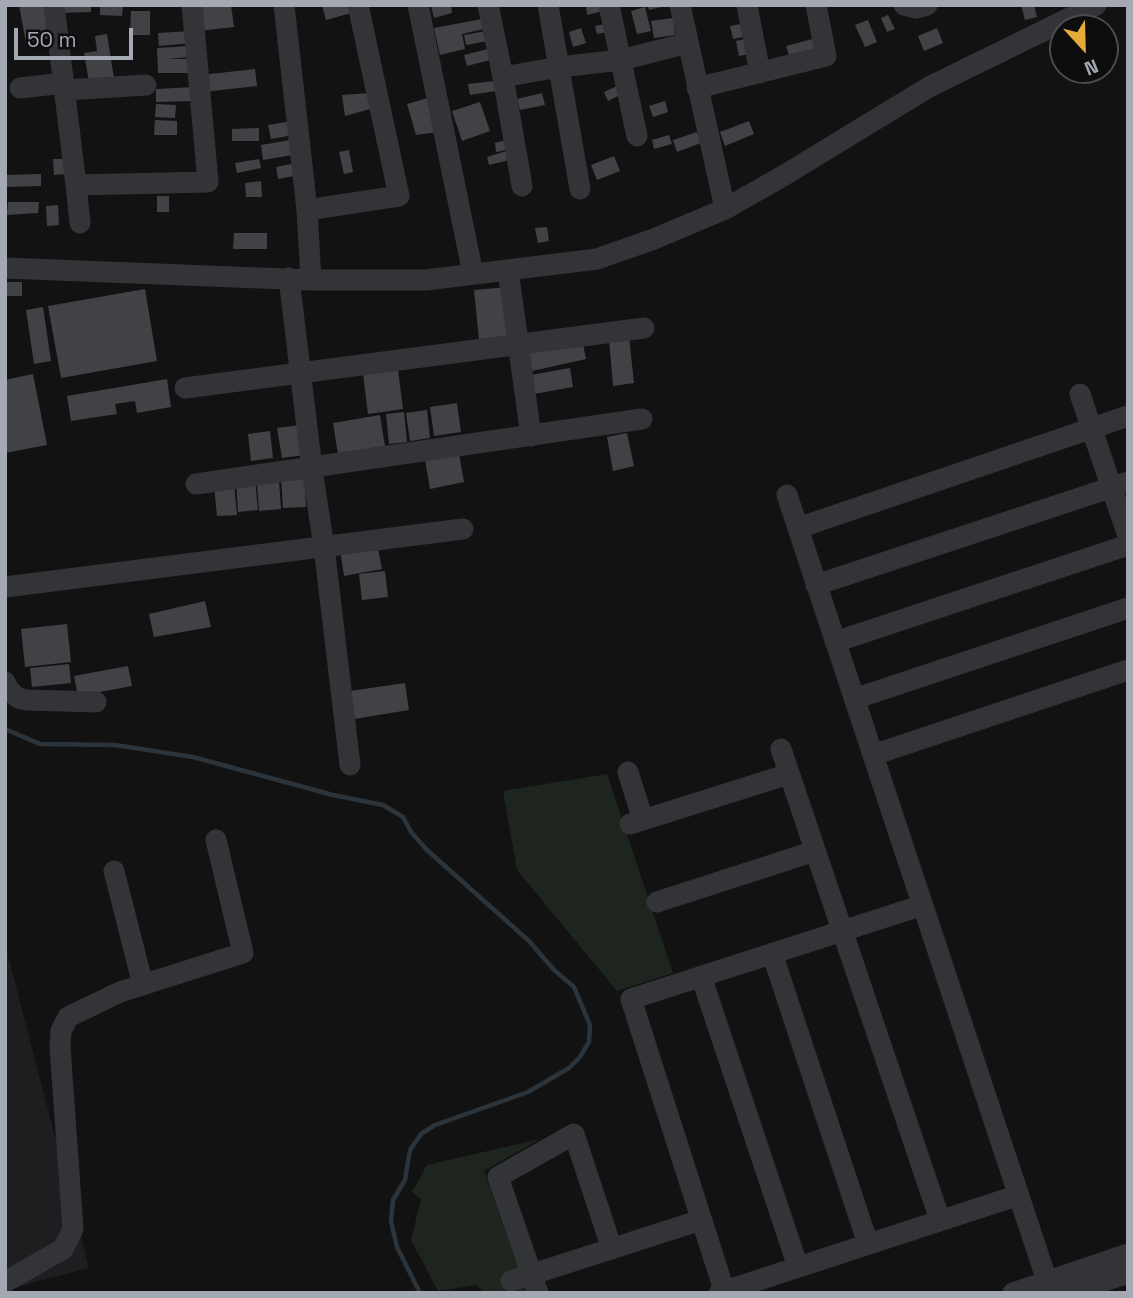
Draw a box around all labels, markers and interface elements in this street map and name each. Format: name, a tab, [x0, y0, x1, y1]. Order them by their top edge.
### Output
scale bar	[18, 14, 136, 58]
north arrow	[1049, 14, 1119, 84]
text: 50 m	[27, 26, 77, 53]
text: N	[1081, 53, 1102, 81]

